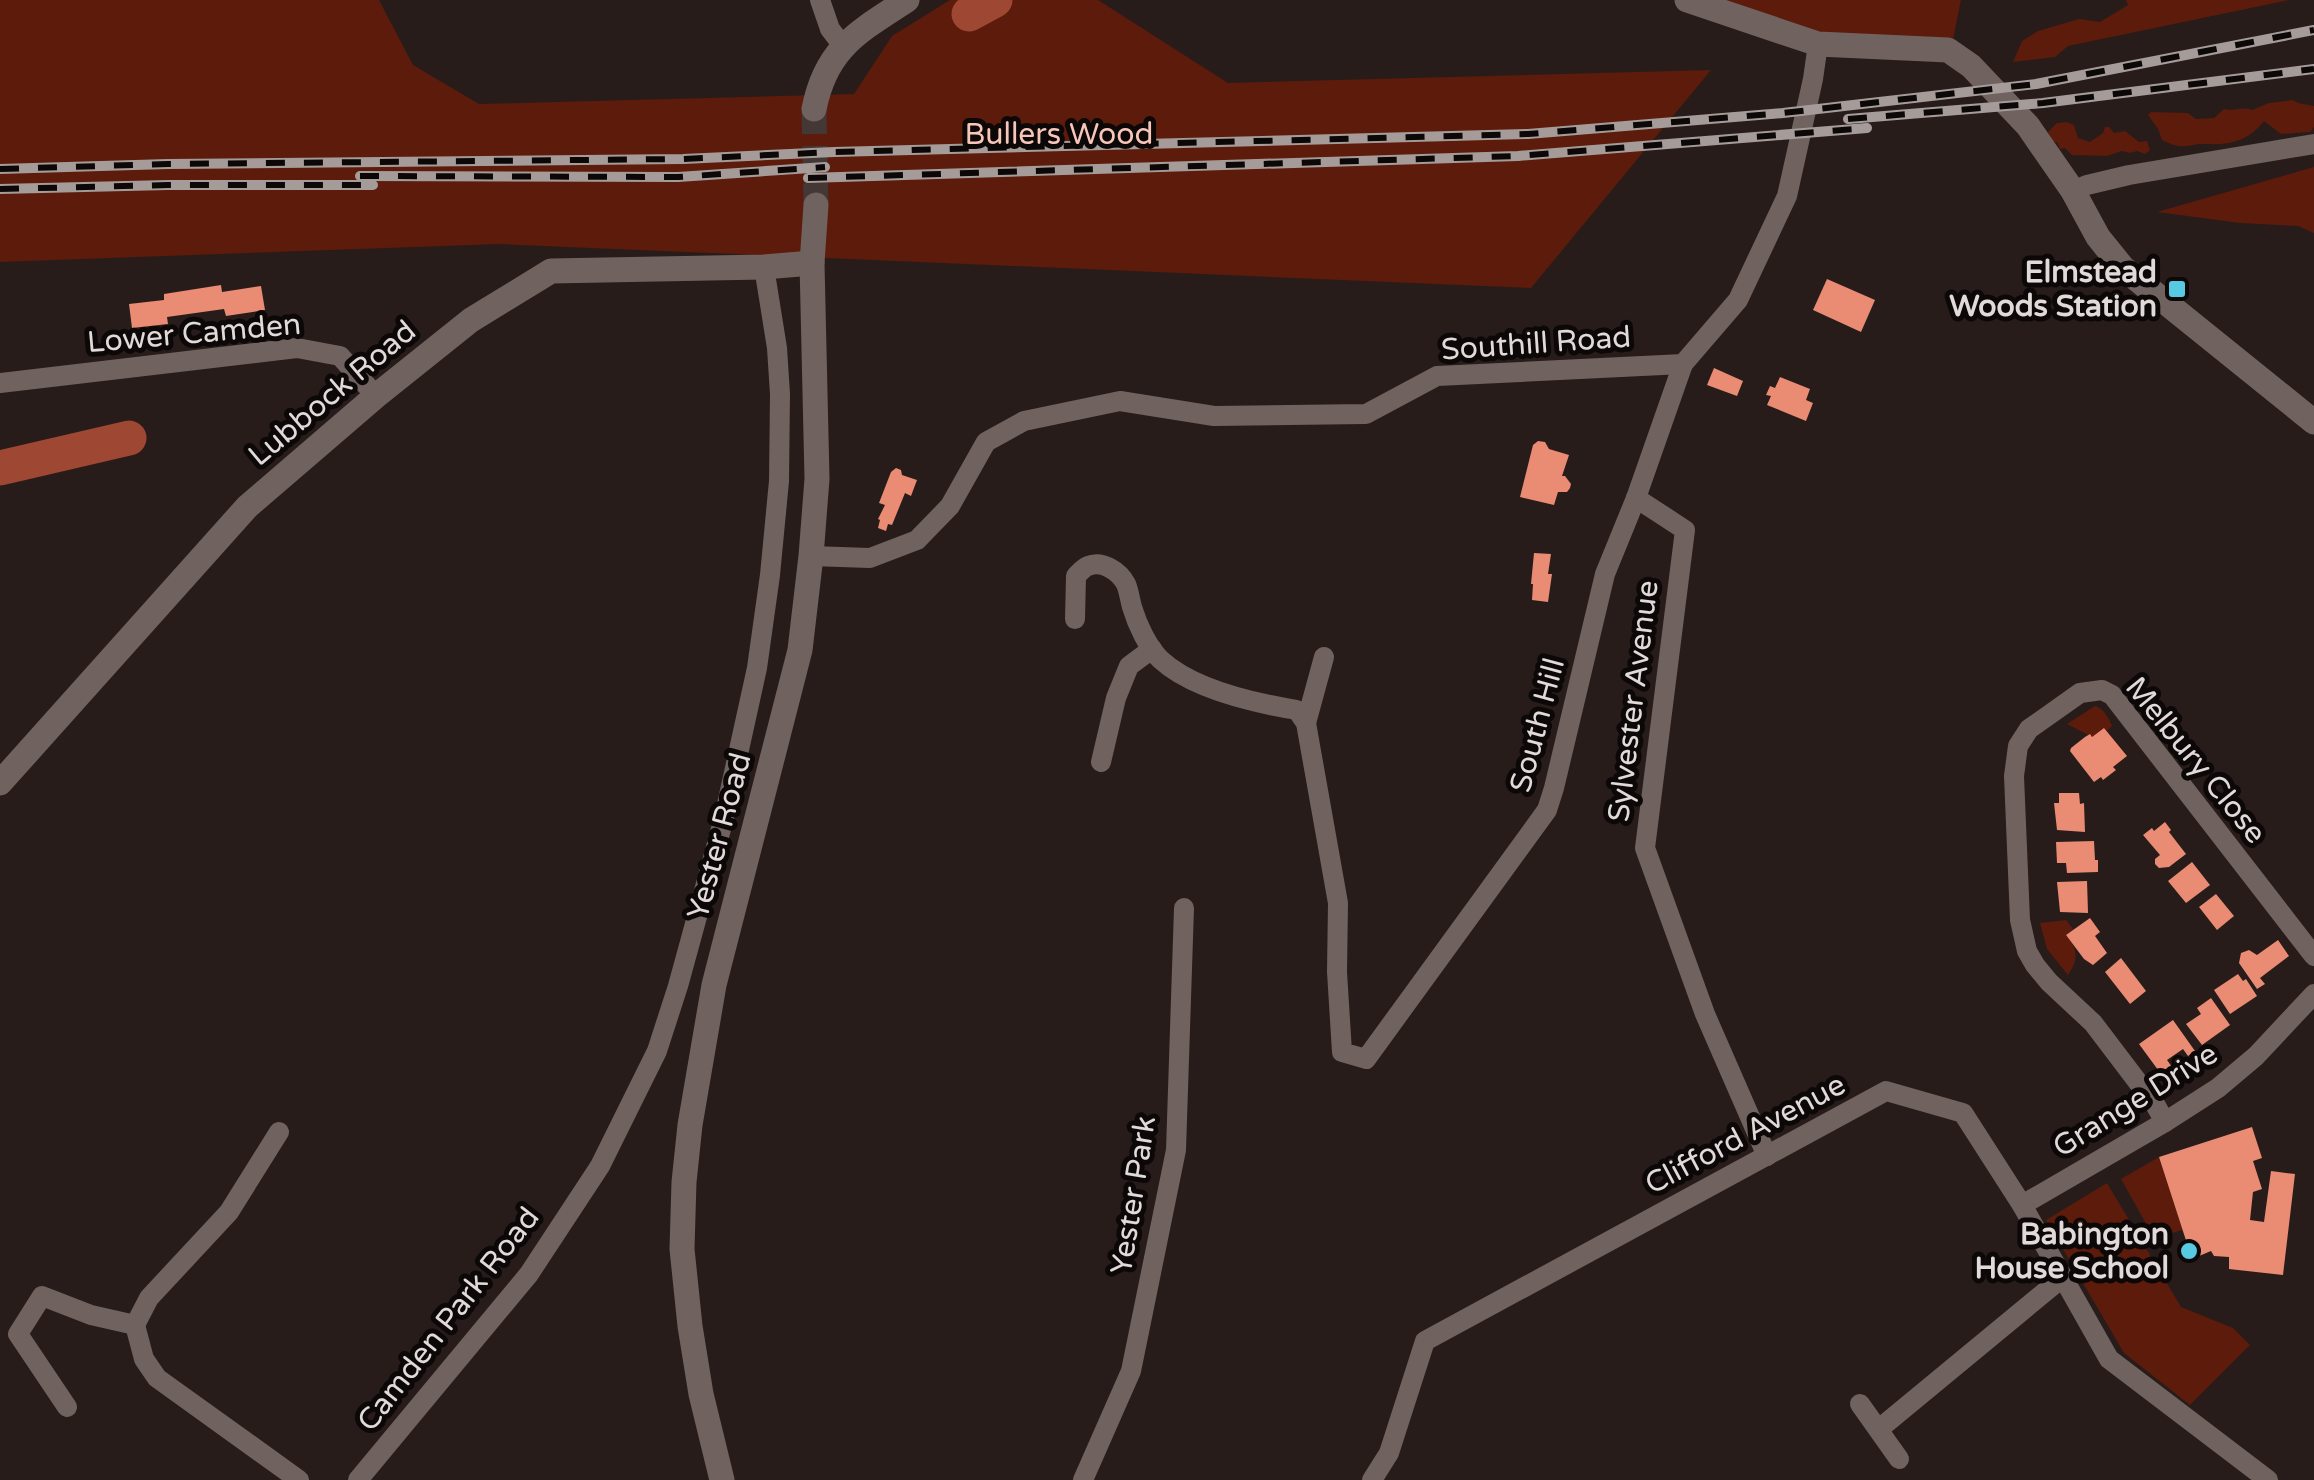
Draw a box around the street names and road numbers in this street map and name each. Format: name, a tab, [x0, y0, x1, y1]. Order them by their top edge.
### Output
street label: Lower Camden	[86, 306, 303, 361]
street label: Lubbock Road	[241, 313, 424, 474]
street label: Southill Road	[1440, 318, 1632, 369]
street label: Sylvester Avenue	[1600, 578, 1667, 824]
street label: South Hill	[1502, 654, 1573, 796]
street label: Melbury Close	[2117, 670, 2274, 851]
street label: Yester Road	[679, 749, 759, 924]
street label: Grange Drive	[2046, 1035, 2224, 1166]
street label: Clifford Avenue	[1639, 1066, 1852, 1203]
street label: Yester Park	[1103, 1113, 1164, 1277]
street label: Camden Park Road	[349, 1200, 547, 1439]

